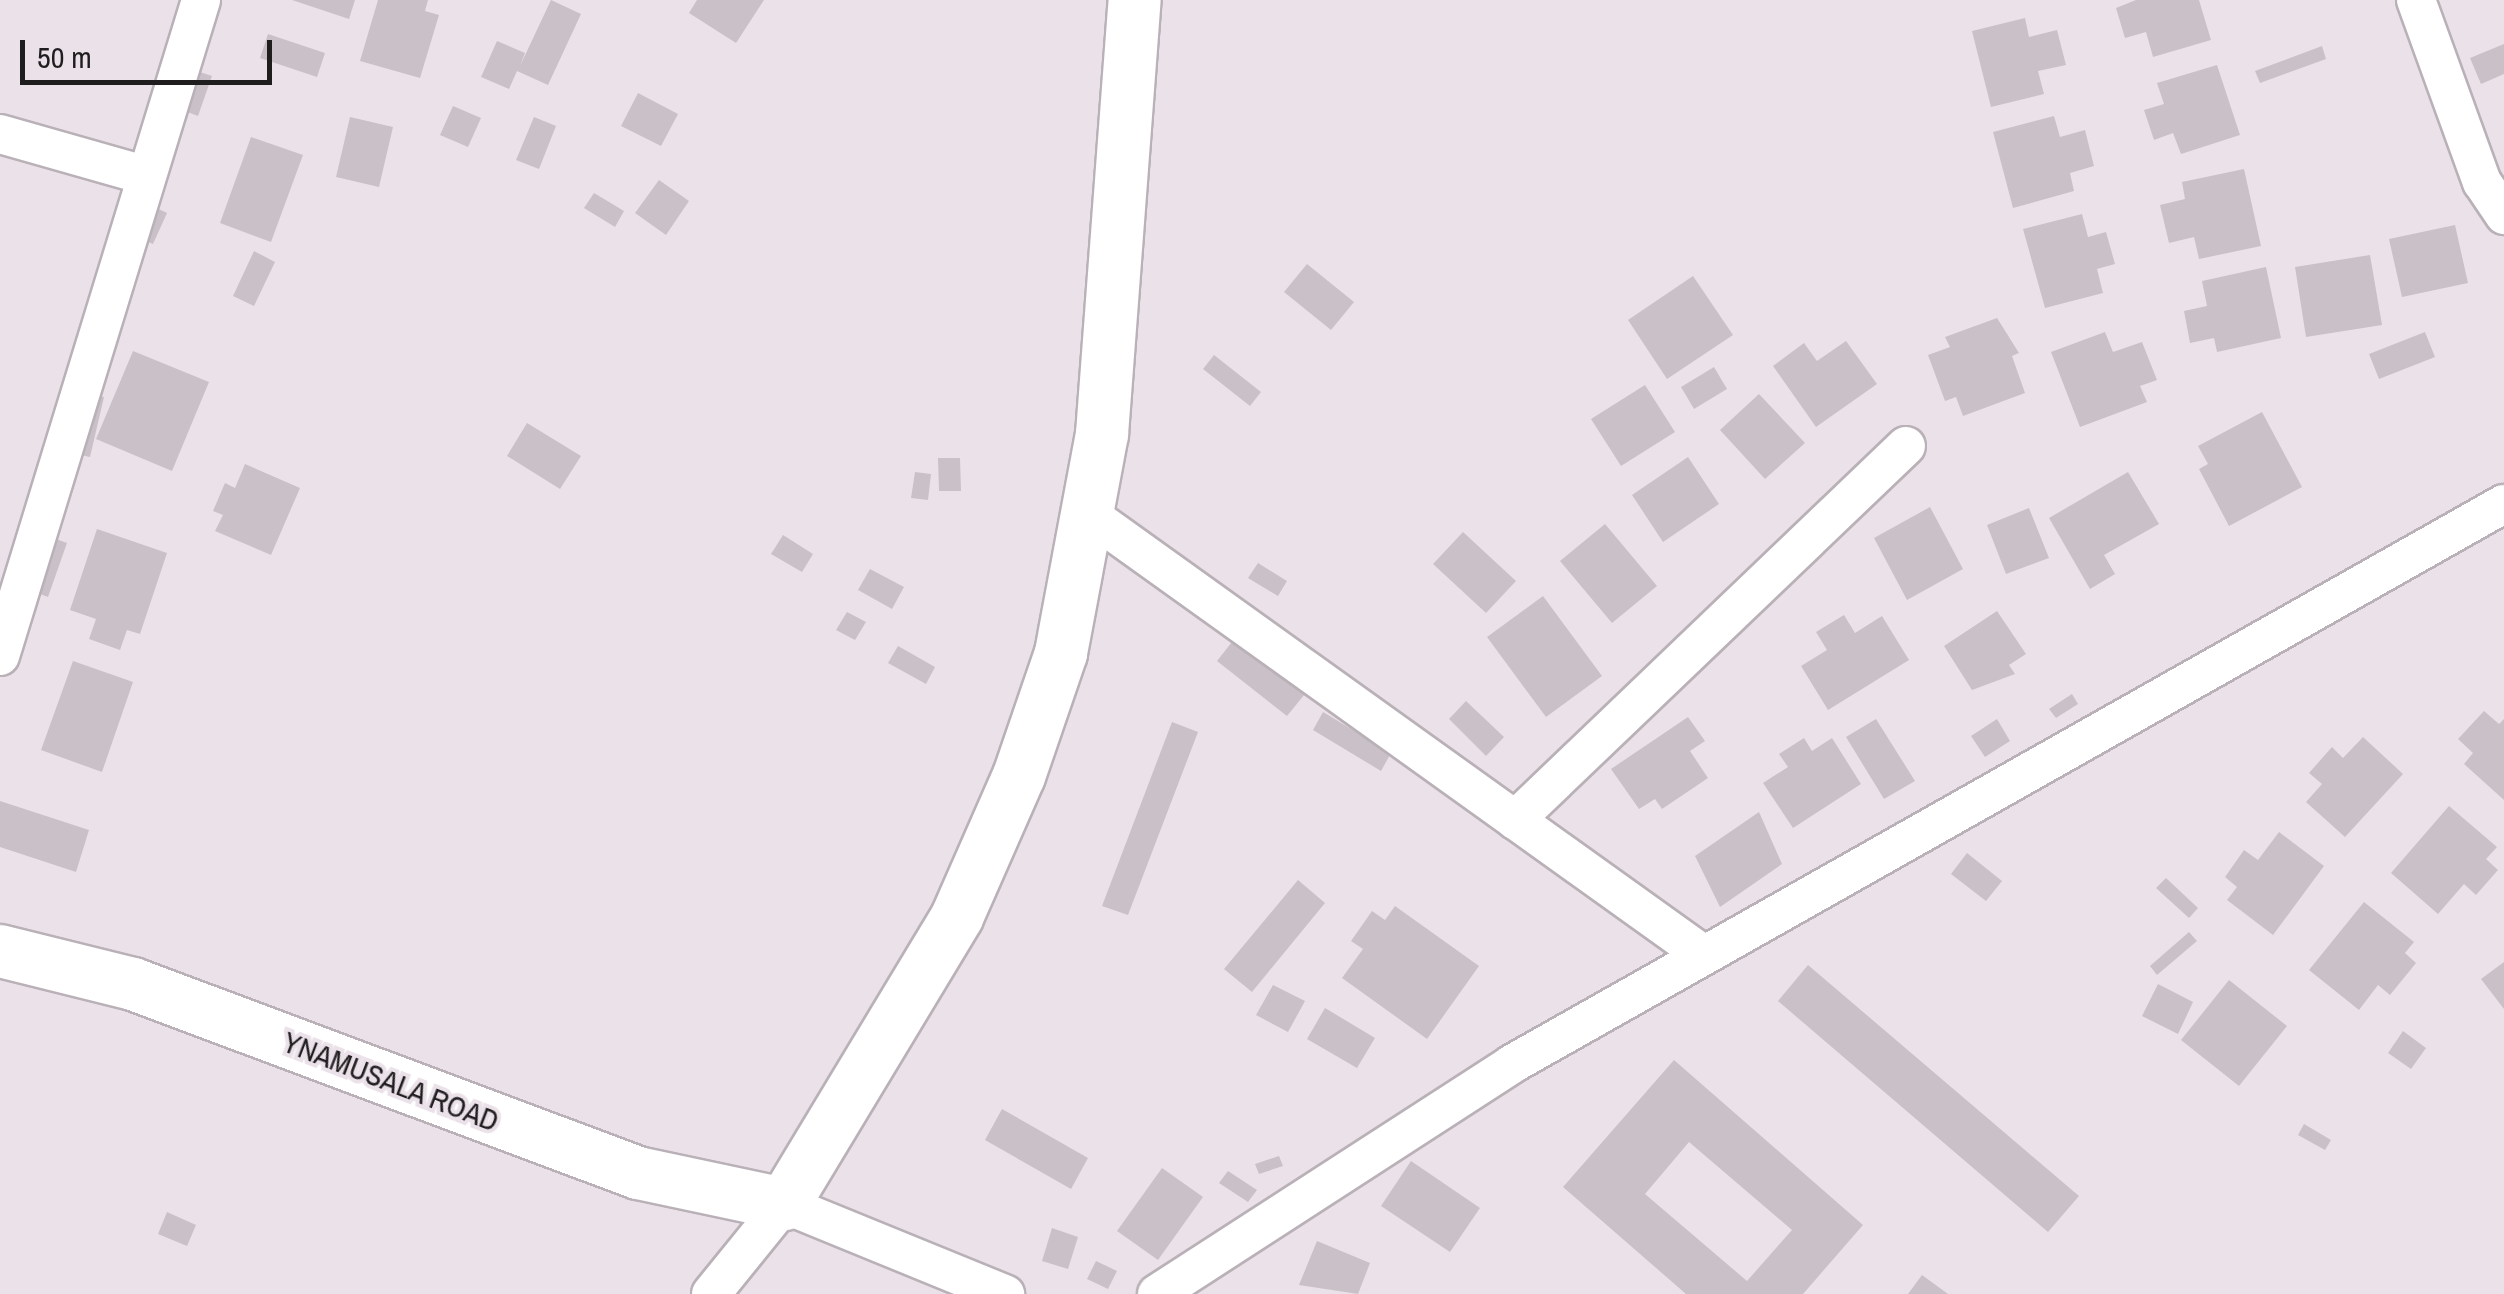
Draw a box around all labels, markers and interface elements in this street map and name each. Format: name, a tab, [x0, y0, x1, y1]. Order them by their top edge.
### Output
scale bar	[25, 20, 278, 82]
text: 50 m	[37, 37, 92, 77]
street label: YNAMUSALA ROAD	[277, 1023, 505, 1139]

